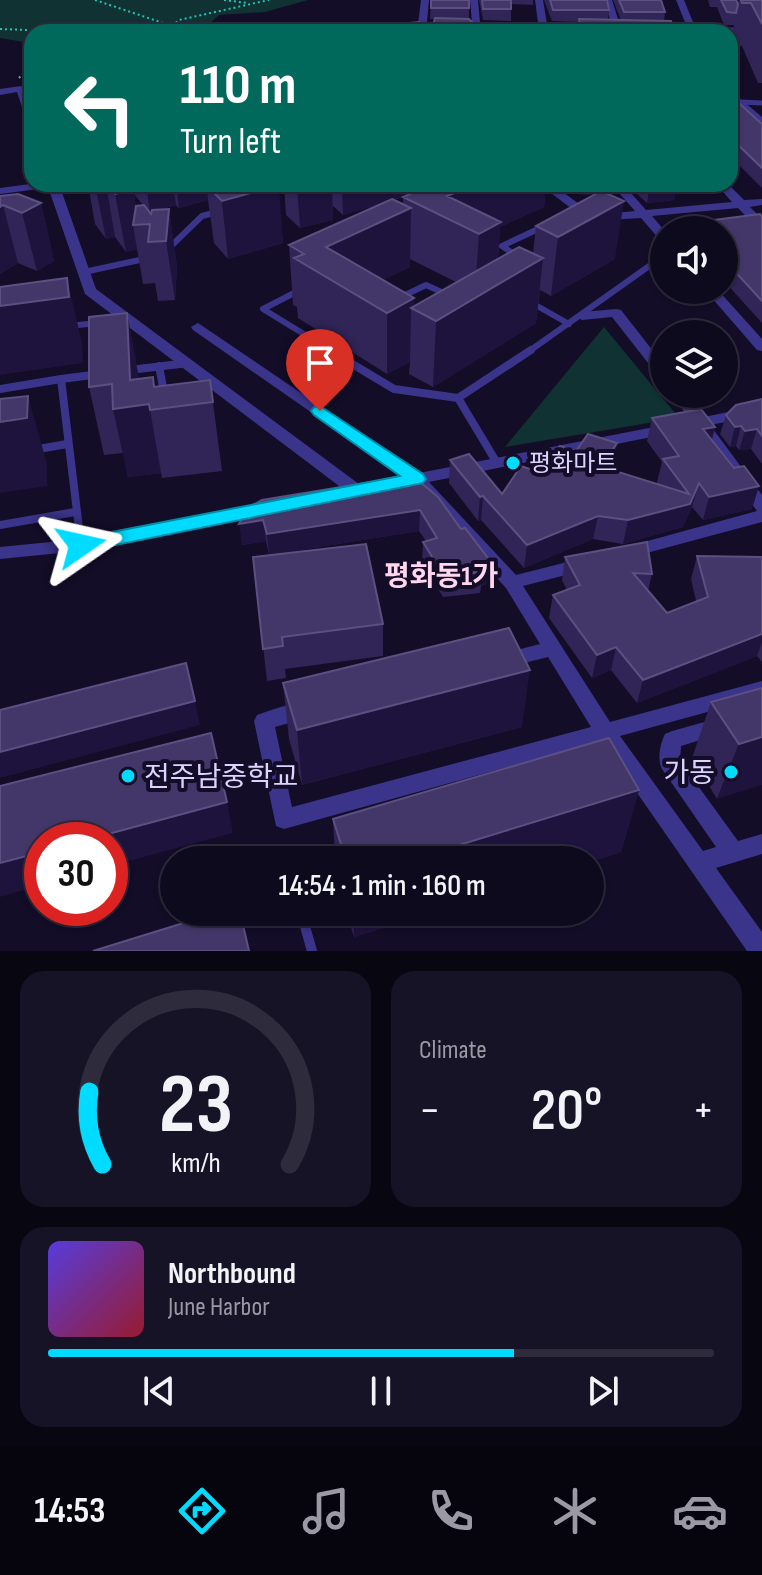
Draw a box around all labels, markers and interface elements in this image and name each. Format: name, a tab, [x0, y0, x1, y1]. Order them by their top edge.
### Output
text: 110 m	[180, 53, 296, 120]
icon: left	[48, 56, 152, 160]
text: Turn left	[180, 121, 281, 164]
map controls	[650, 216, 738, 408]
button: sound	[650, 216, 738, 304]
button: layers	[650, 320, 738, 408]
pin	[286, 329, 354, 411]
icon: arrive	[298, 341, 342, 385]
place label: 평화마트	[529, 449, 617, 478]
marker: 평화마트	[504, 454, 522, 472]
position arrow	[39, 503, 123, 587]
district label: 평화동1가	[384, 560, 498, 593]
place label: 가동	[663, 757, 715, 790]
place label: 전주남중학교	[144, 761, 299, 794]
marker: 가동	[722, 763, 740, 781]
marker: 전주남중학교	[119, 767, 137, 785]
speed limit sign: 30	[24, 822, 128, 926]
text: 14:54 · 1 min · 160 m	[278, 868, 486, 904]
text: Climate	[419, 1035, 487, 1066]
text: 23	[159, 1056, 232, 1156]
text: 20°	[531, 1075, 602, 1147]
text: −	[419, 1084, 441, 1137]
text: +	[692, 1084, 714, 1137]
text: km/h	[171, 1146, 220, 1181]
text: Northbound	[168, 1256, 296, 1292]
text: June Harbor	[168, 1292, 270, 1323]
icon: previous	[137, 1369, 181, 1413]
icon: pause	[359, 1369, 403, 1413]
icon: next	[581, 1369, 625, 1413]
icon: directions	[174, 1483, 230, 1539]
icon: music	[298, 1483, 354, 1539]
icon: phone	[423, 1483, 479, 1539]
icon: climate	[547, 1483, 603, 1539]
icon: car	[672, 1483, 728, 1539]
text: 14:53	[34, 1490, 105, 1533]

